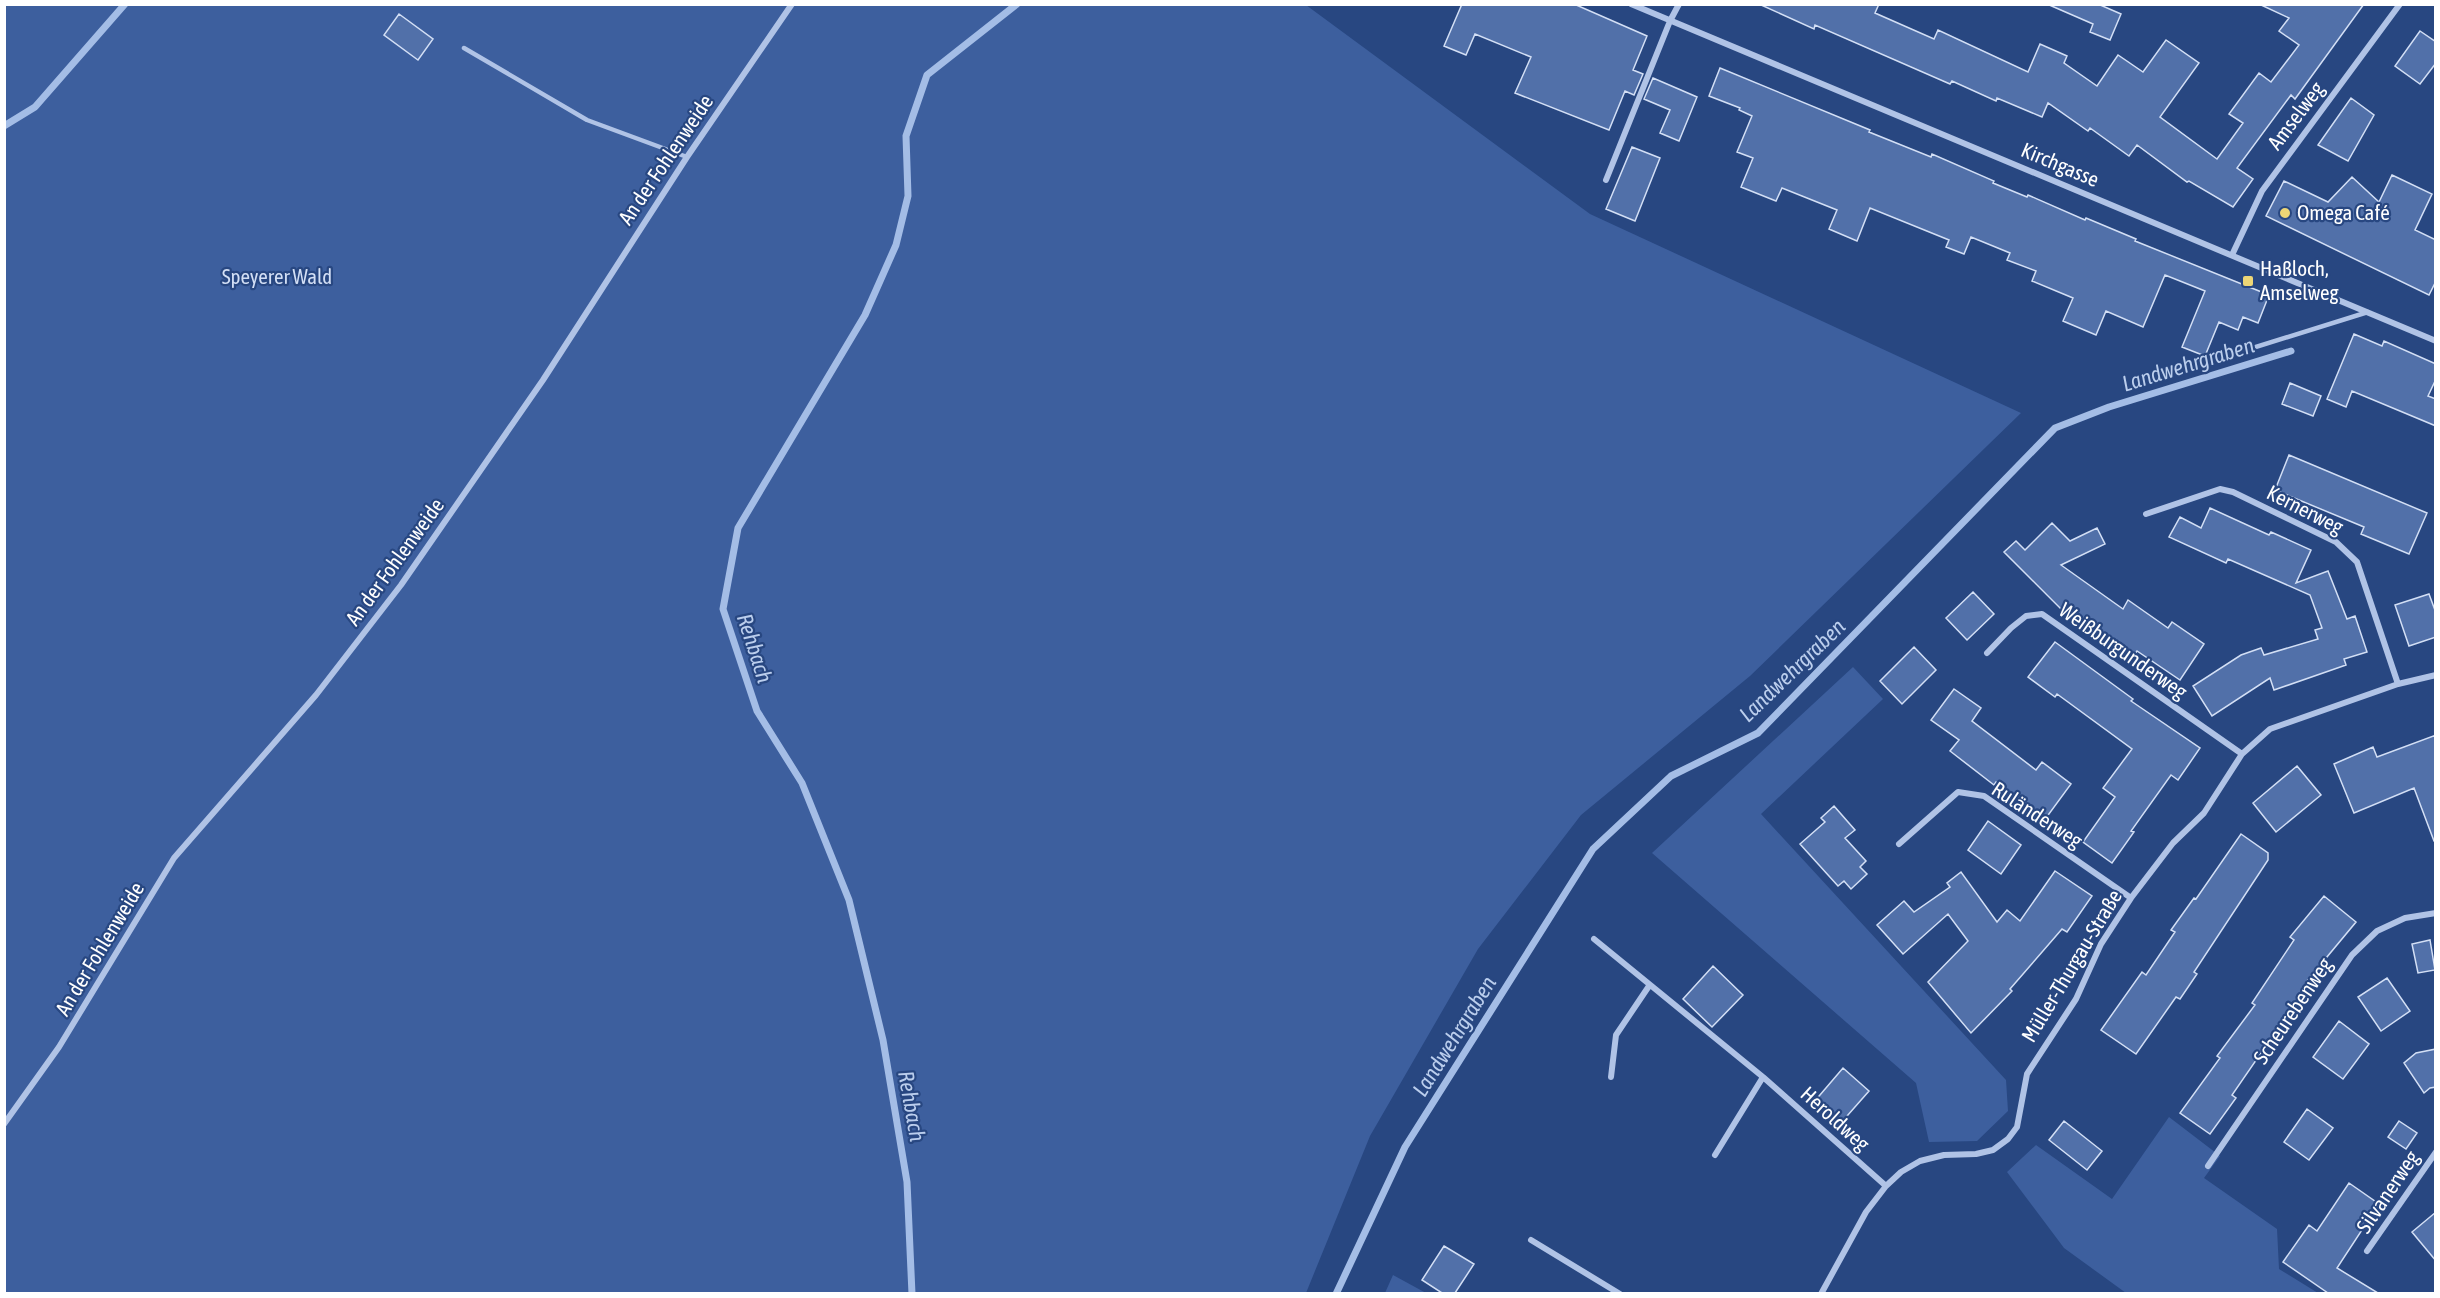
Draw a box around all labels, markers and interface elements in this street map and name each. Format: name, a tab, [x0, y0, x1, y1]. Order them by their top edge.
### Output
street label: Amselweg	[2262, 77, 2328, 154]
street label: An der Fohlenweide	[613, 90, 717, 229]
street label: Kirchgasse	[2018, 137, 2103, 191]
place label: Omega Café	[2297, 200, 2390, 224]
marker: Omega Café	[2278, 206, 2292, 220]
place label: Haßloch, Amselweg	[2260, 256, 2339, 304]
park label: Speyerer Wald	[222, 264, 332, 288]
marker: Haßloch, Amselweg	[2241, 274, 2255, 288]
water label: Landwehrgraben	[2119, 331, 2257, 396]
street label: Kernerweg	[2263, 480, 2348, 539]
street label: An der Fohlenweide	[340, 493, 448, 630]
street label: Weißburgunderweg	[2055, 597, 2192, 703]
water label: Rehbach	[732, 610, 778, 686]
water label: Landwehrgraben	[1734, 613, 1850, 727]
street label: Ruländerweg	[1988, 776, 2087, 852]
street label: An der Fohlenweide	[50, 877, 148, 1019]
street label: Müller-Thurgau-Straße	[2016, 885, 2126, 1046]
street label: Scheurebenweg	[2248, 953, 2336, 1068]
water label: Landwehrgraben	[1407, 971, 1501, 1101]
water label: Rehbach	[893, 1069, 931, 1144]
street label: Heroldweg	[1796, 1081, 1875, 1155]
street label: Silvanerweg	[2351, 1146, 2423, 1237]

